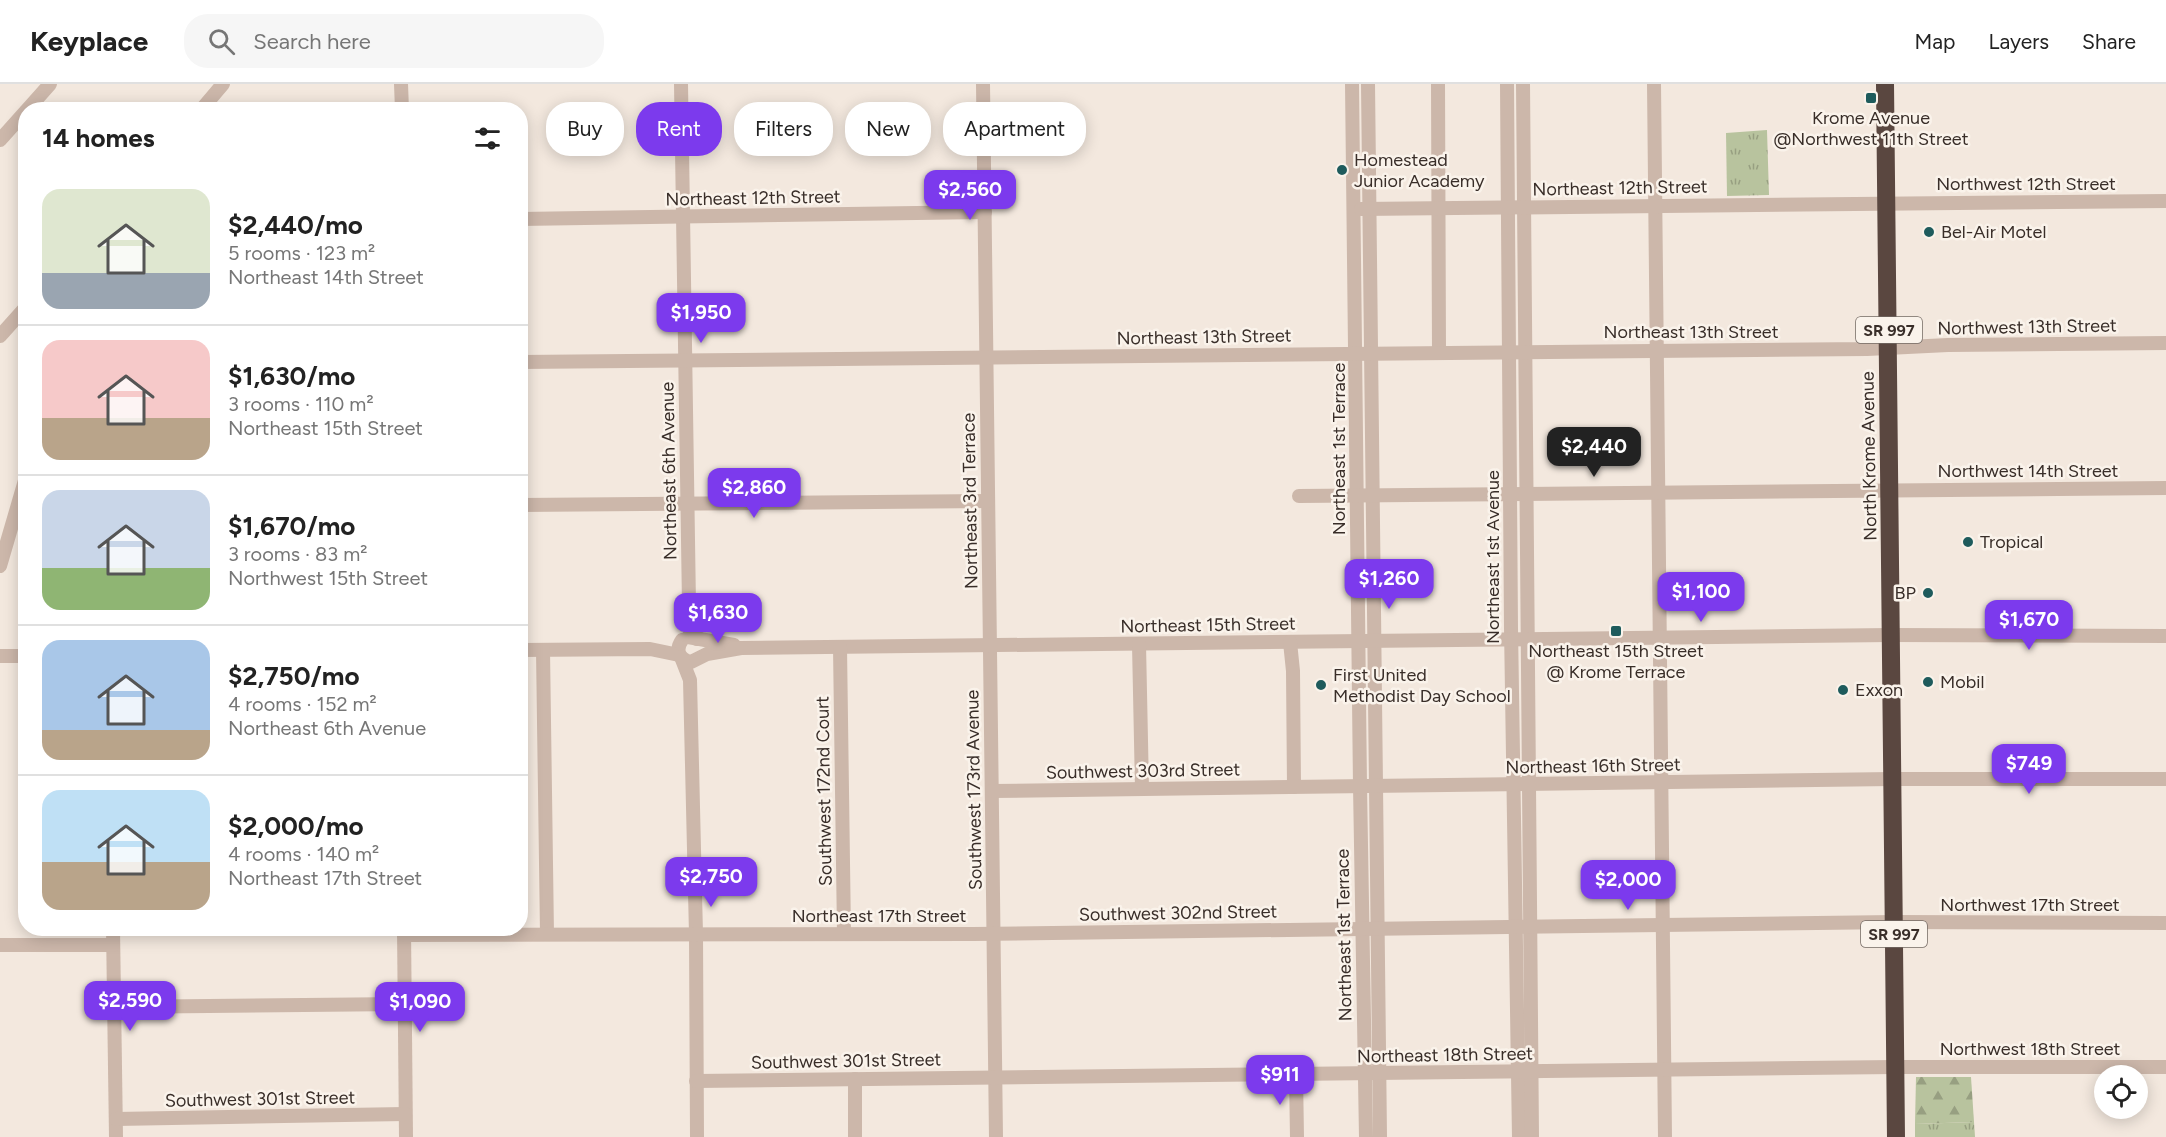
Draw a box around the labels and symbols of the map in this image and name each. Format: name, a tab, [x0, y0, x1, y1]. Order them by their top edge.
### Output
marker: Krome Avenue @Northwest 11th Street	[1864, 91, 1878, 105]
place label: Krome Avenue @Northwest 11th Street	[1774, 107, 1969, 150]
place label: Homestead Junior Academy	[1354, 149, 1485, 192]
marker: Homestead Junior Academy	[1335, 163, 1349, 177]
pin: $2,560	[921, 170, 1019, 221]
street label: Northwest 12th Street	[1936, 173, 2116, 195]
street label: Northeast 12th Street	[1532, 175, 1708, 201]
street label: Northeast 12th Street	[665, 185, 841, 211]
place label: Bel-Air Motel	[1941, 221, 2046, 243]
marker: Bel-Air Motel	[1922, 225, 1936, 239]
pin: $1,950	[652, 293, 750, 344]
street label: Northwest 13th Street	[1937, 314, 2117, 340]
road number: SR 997	[1856, 317, 1922, 343]
street label: Northeast 13th Street	[1604, 321, 1779, 343]
street label: Northeast 13th Street	[1116, 324, 1292, 350]
street label: Northeast 1st Terrace	[1328, 363, 1350, 535]
street label: North Krome Avenue	[1857, 371, 1881, 541]
street label: Northeast 6th Avenue	[656, 382, 682, 560]
street label: Northeast 3rd Terrace	[957, 412, 983, 589]
pin: $2,440	[1545, 427, 1643, 478]
street label: Northwest 14th Street	[1938, 460, 2119, 482]
pin: $2,860	[705, 468, 803, 519]
street label: Northeast 1st Avenue	[1482, 470, 1504, 644]
place label: Tropical	[1980, 531, 2043, 553]
marker: Tropical	[1961, 535, 1975, 549]
pin: $1,260	[1340, 559, 1438, 610]
pin: $1,100	[1652, 572, 1750, 623]
place label: BP	[1895, 582, 1916, 604]
marker: BP	[1921, 586, 1935, 600]
pin: $1,630	[669, 593, 767, 644]
pin: $1,670	[1980, 600, 2078, 651]
street label: Northeast 15th Street	[1120, 612, 1296, 638]
marker: Northeast 15th Street @ Krome Terrace	[1609, 624, 1623, 638]
place label: Northeast 15th Street @ Krome Terrace	[1528, 640, 1704, 683]
place label: First United Methodist Day School	[1333, 664, 1511, 707]
place label: Mobil	[1940, 671, 1984, 693]
marker: Mobil	[1921, 675, 1935, 689]
marker: First United Methodist Day School	[1314, 678, 1328, 692]
place label: Exxon	[1855, 679, 1903, 701]
marker: Exxon	[1836, 683, 1850, 697]
street label: Southwest 173rd Avenue	[961, 689, 987, 890]
street label: Southwest 172nd Court	[811, 696, 837, 886]
pin: $749	[1993, 744, 2065, 795]
street label: Northeast 16th Street	[1505, 753, 1681, 779]
street label: Southwest 303rd Street	[1046, 758, 1240, 784]
street label: Northeast 1st Terrace	[1331, 848, 1357, 1021]
pin: $2,750	[662, 857, 760, 908]
pin: $2,000	[1579, 860, 1677, 911]
street label: Northwest 17th Street	[1940, 894, 2120, 916]
street label: Southwest 302nd Street	[1079, 900, 1278, 926]
street label: Northeast 17th Street	[792, 905, 967, 927]
road number: SR 997	[1861, 921, 1927, 947]
pin: $2,590	[81, 981, 179, 1032]
pin: $1,090	[371, 982, 469, 1033]
street label: Northwest 18th Street	[1940, 1038, 2121, 1060]
street label: Northeast 18th Street	[1357, 1042, 1533, 1068]
street label: Southwest 301st Street	[751, 1048, 942, 1074]
pin: $911	[1244, 1055, 1316, 1106]
street label: Southwest 301st Street	[165, 1086, 356, 1112]

